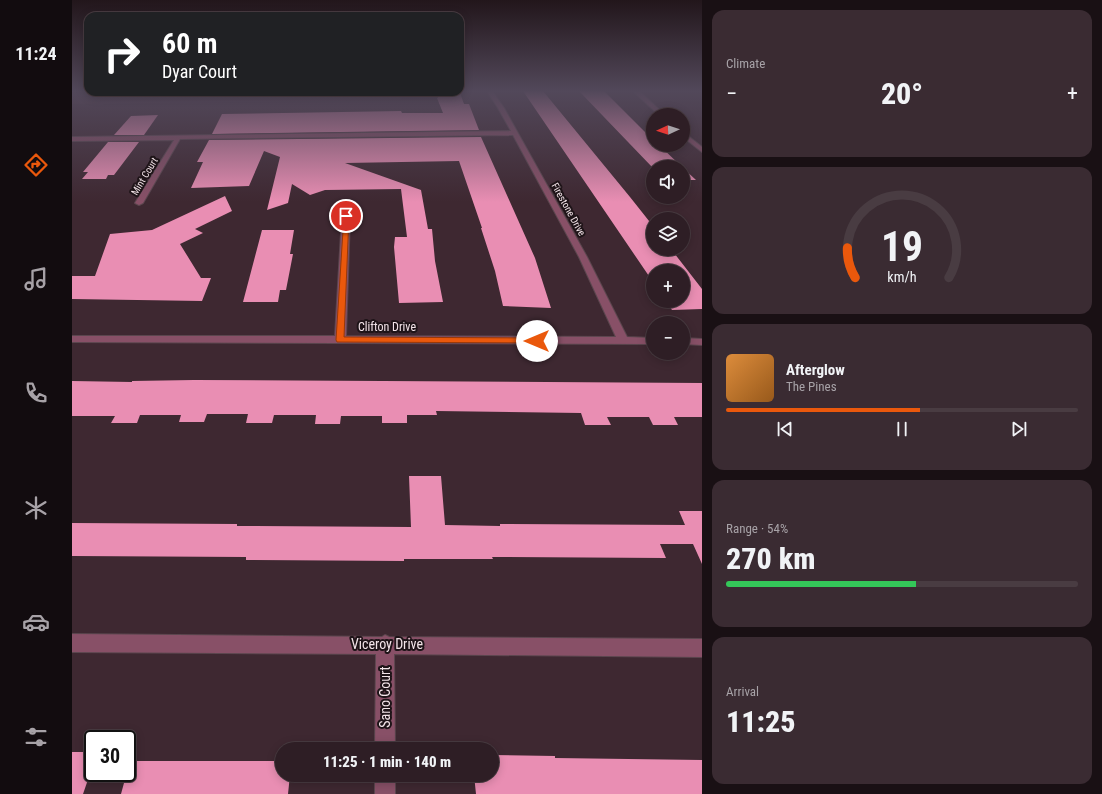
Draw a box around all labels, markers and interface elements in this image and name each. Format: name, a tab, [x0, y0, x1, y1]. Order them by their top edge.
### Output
text: 60 m	[162, 27, 218, 60]
icon: right	[96, 28, 148, 80]
text: 11:24	[15, 43, 57, 64]
text: Climate	[726, 56, 765, 71]
text: Dyar Court	[162, 61, 237, 82]
text: 20°	[881, 76, 923, 111]
text: −	[726, 81, 737, 106]
text: +	[1067, 81, 1078, 106]
north arrow	[646, 108, 690, 152]
map controls	[646, 108, 690, 360]
icon: directions	[22, 151, 50, 179]
street label: Mint Court	[129, 156, 160, 197]
button: sound	[646, 160, 690, 204]
street label: Firestone Drive	[549, 181, 588, 238]
pin	[329, 199, 363, 233]
icon: arrive	[335, 205, 357, 227]
button: layers	[646, 212, 690, 256]
text: 19	[881, 222, 923, 271]
button: +	[646, 264, 690, 308]
icon: music	[22, 265, 50, 293]
text: km/h	[887, 269, 917, 285]
button: −	[646, 316, 690, 360]
street label: Clifton Drive	[358, 320, 416, 334]
position arrow	[516, 320, 558, 362]
text: Afterglow	[786, 361, 845, 379]
icon: phone	[22, 379, 50, 407]
text: The Pines	[786, 379, 837, 394]
icon: previous	[774, 418, 796, 440]
icon: pause	[891, 418, 913, 440]
icon: next	[1008, 418, 1030, 440]
icon: climate	[22, 494, 50, 522]
text: Range · 54%	[726, 521, 788, 536]
text: 270 km	[726, 541, 815, 576]
icon: car	[22, 608, 50, 636]
street label: Viceroy Drive	[351, 636, 423, 652]
street label: Sano Court	[377, 666, 393, 728]
text: Arrival	[726, 684, 759, 699]
text: 11:25	[726, 704, 795, 739]
icon: filters	[22, 723, 50, 751]
speed limit sign: 30	[84, 730, 136, 782]
text: 11:25 · 1 min · 140 m	[323, 753, 451, 771]

